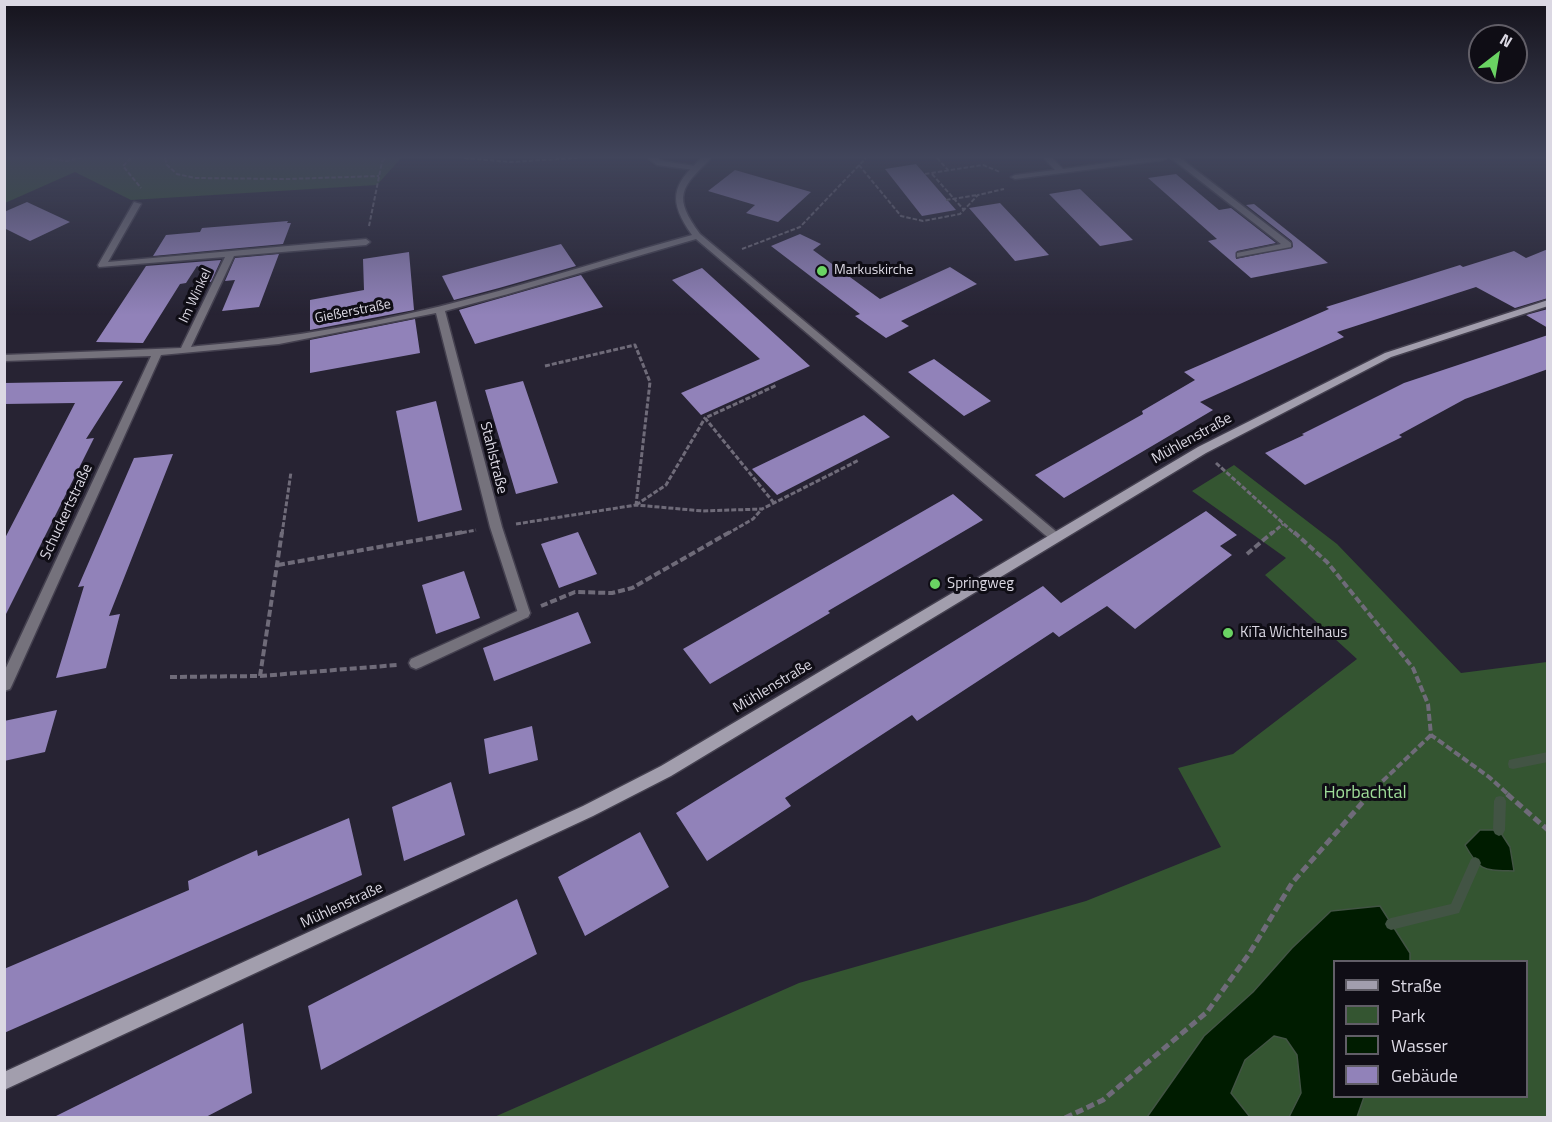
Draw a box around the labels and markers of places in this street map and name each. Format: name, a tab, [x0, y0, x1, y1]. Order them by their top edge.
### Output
place label: Markuskirche	[834, 263, 913, 279]
marker: Markuskirche	[815, 264, 829, 278]
place label: Springweg	[947, 575, 1014, 593]
marker: Springweg	[928, 577, 942, 591]
place label: KiTa Wichtelhaus	[1240, 624, 1347, 642]
marker: KiTa Wichtelhaus	[1221, 626, 1235, 640]

